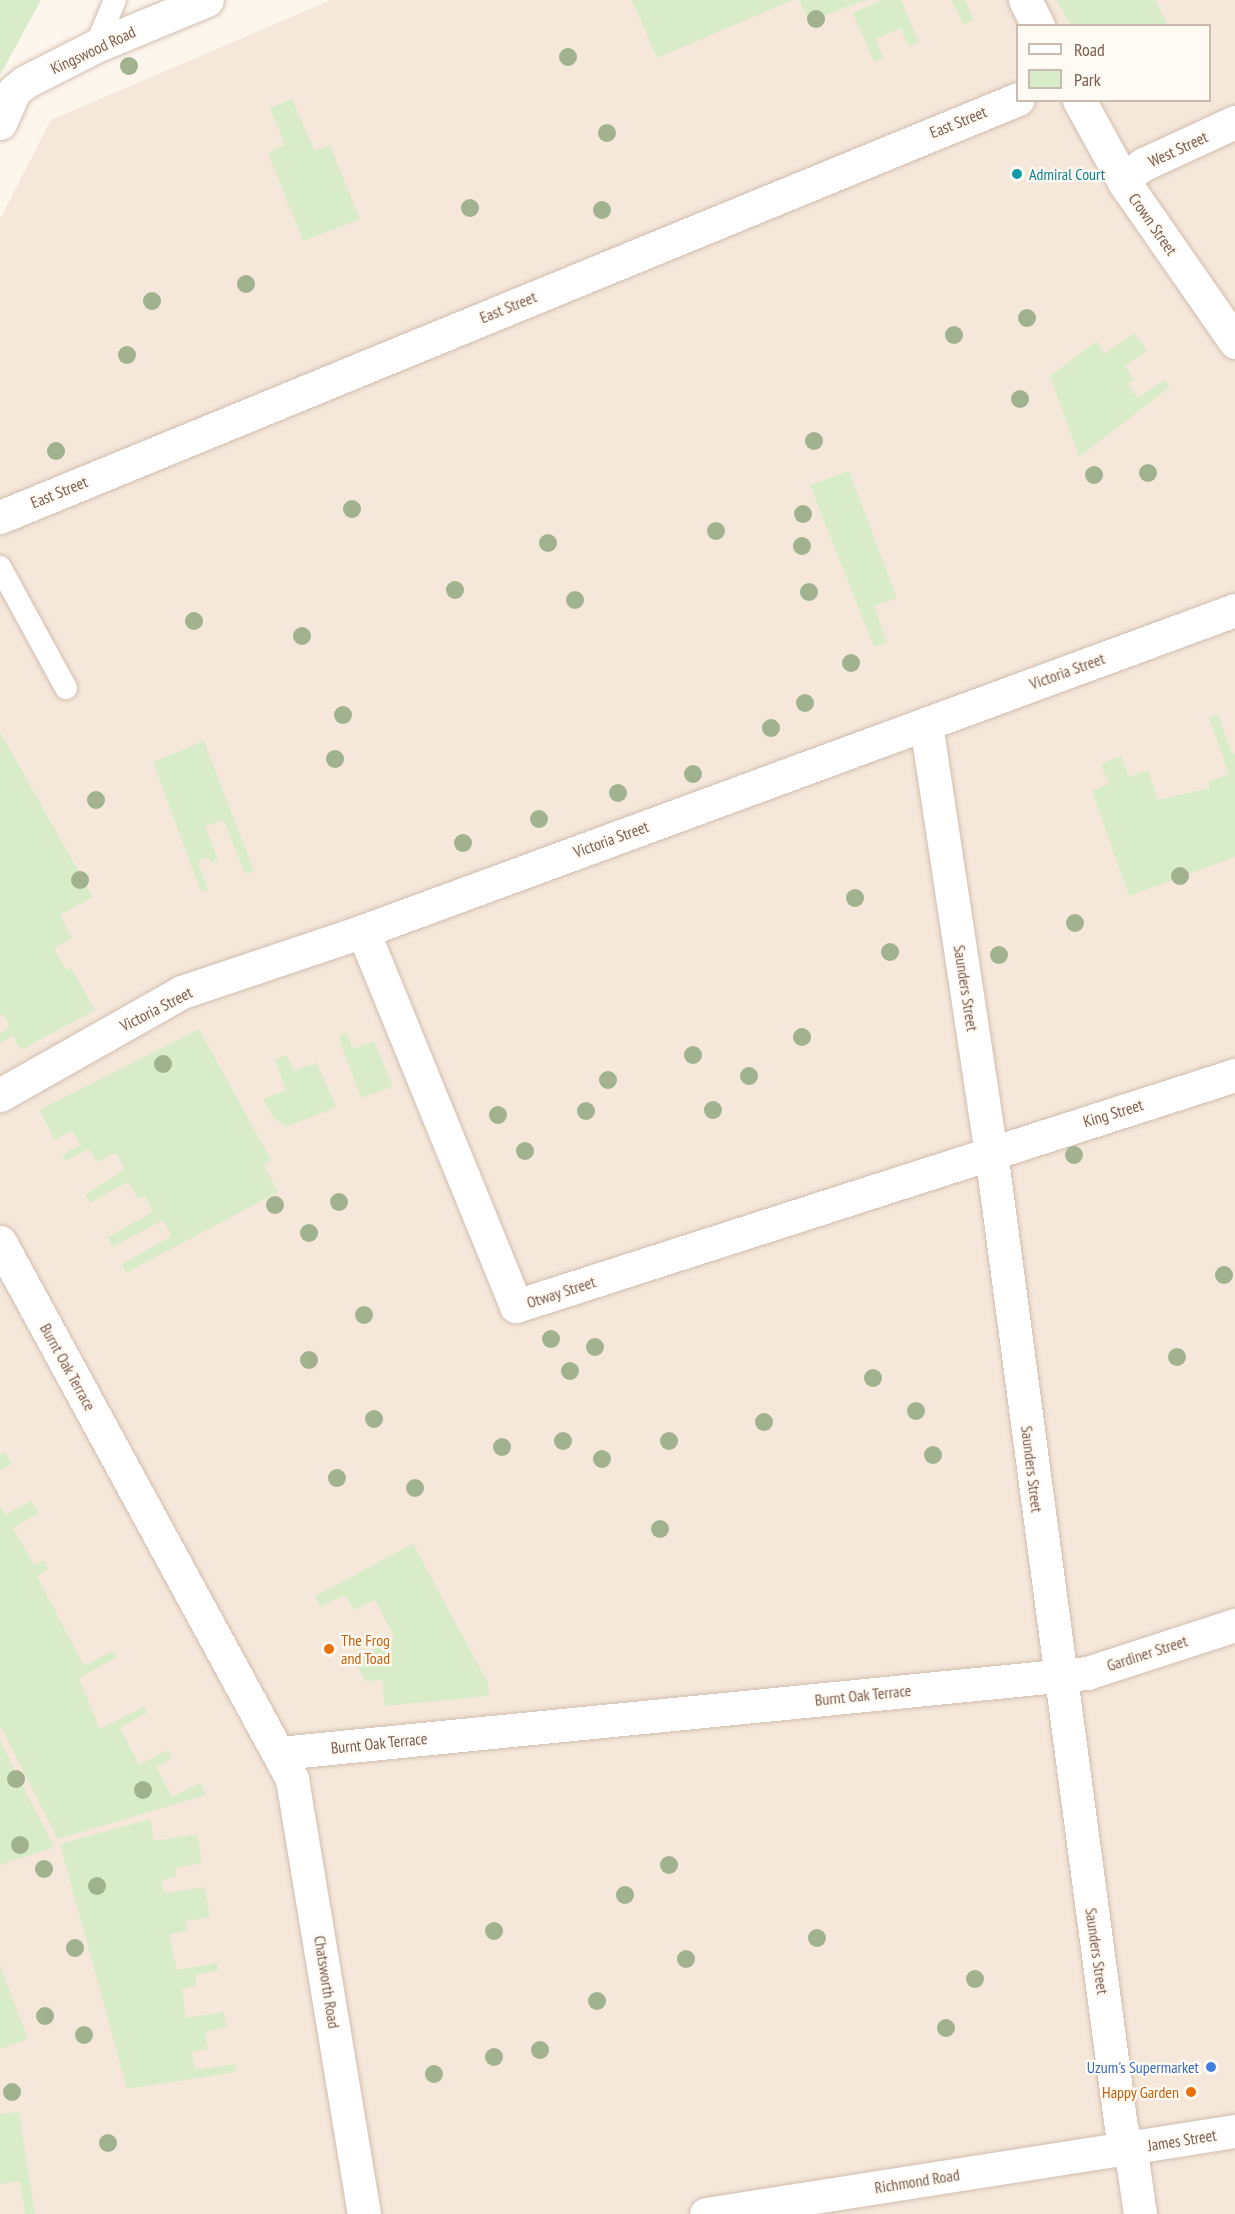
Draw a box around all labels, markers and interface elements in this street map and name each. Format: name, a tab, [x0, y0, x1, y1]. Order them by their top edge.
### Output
street label: Kingswood Road	[48, 22, 138, 78]
legend	[1016, 24, 1211, 102]
text: Road	[1074, 38, 1105, 61]
text: Park	[1074, 68, 1101, 91]
street label: East Street	[927, 102, 989, 142]
street label: West Street	[1145, 127, 1211, 171]
place label: Admiral Court	[1029, 164, 1105, 184]
marker: Admiral Court	[1010, 167, 1024, 181]
street label: Crown Street	[1125, 189, 1181, 259]
street label: East Street	[477, 287, 539, 327]
street label: East Street	[28, 472, 90, 512]
street label: Victoria Street	[1027, 649, 1107, 693]
street label: Victoria Street	[571, 817, 651, 861]
street label: Saunders Street	[950, 944, 982, 1032]
street label: Victoria Street	[117, 983, 195, 1035]
street label: King Street	[1081, 1095, 1145, 1131]
street label: Otway Street	[524, 1272, 598, 1312]
street label: Burnt Oak Terrace	[36, 1320, 100, 1414]
street label: Saunders Street	[1017, 1425, 1047, 1513]
place label: The Frog and Toad	[341, 1630, 390, 1668]
street label: Gardiner Street	[1104, 1631, 1190, 1675]
marker: The Frog and Toad	[322, 1642, 336, 1656]
street label: Burnt Oak Terrace	[813, 1680, 913, 1710]
street label: Burnt Oak Terrace	[329, 1728, 429, 1758]
street label: Saunders Street	[1081, 1907, 1113, 1995]
street label: Chatsworth Road	[310, 1934, 344, 2030]
place label: Uzum's Supermarket	[1087, 2057, 1199, 2077]
marker: Uzum's Supermarket	[1204, 2060, 1218, 2074]
place label: Happy Garden	[1102, 2082, 1179, 2102]
marker: Happy Garden	[1184, 2085, 1198, 2099]
street label: James Street	[1146, 2125, 1218, 2155]
street label: Richmond Road	[873, 2165, 961, 2197]

